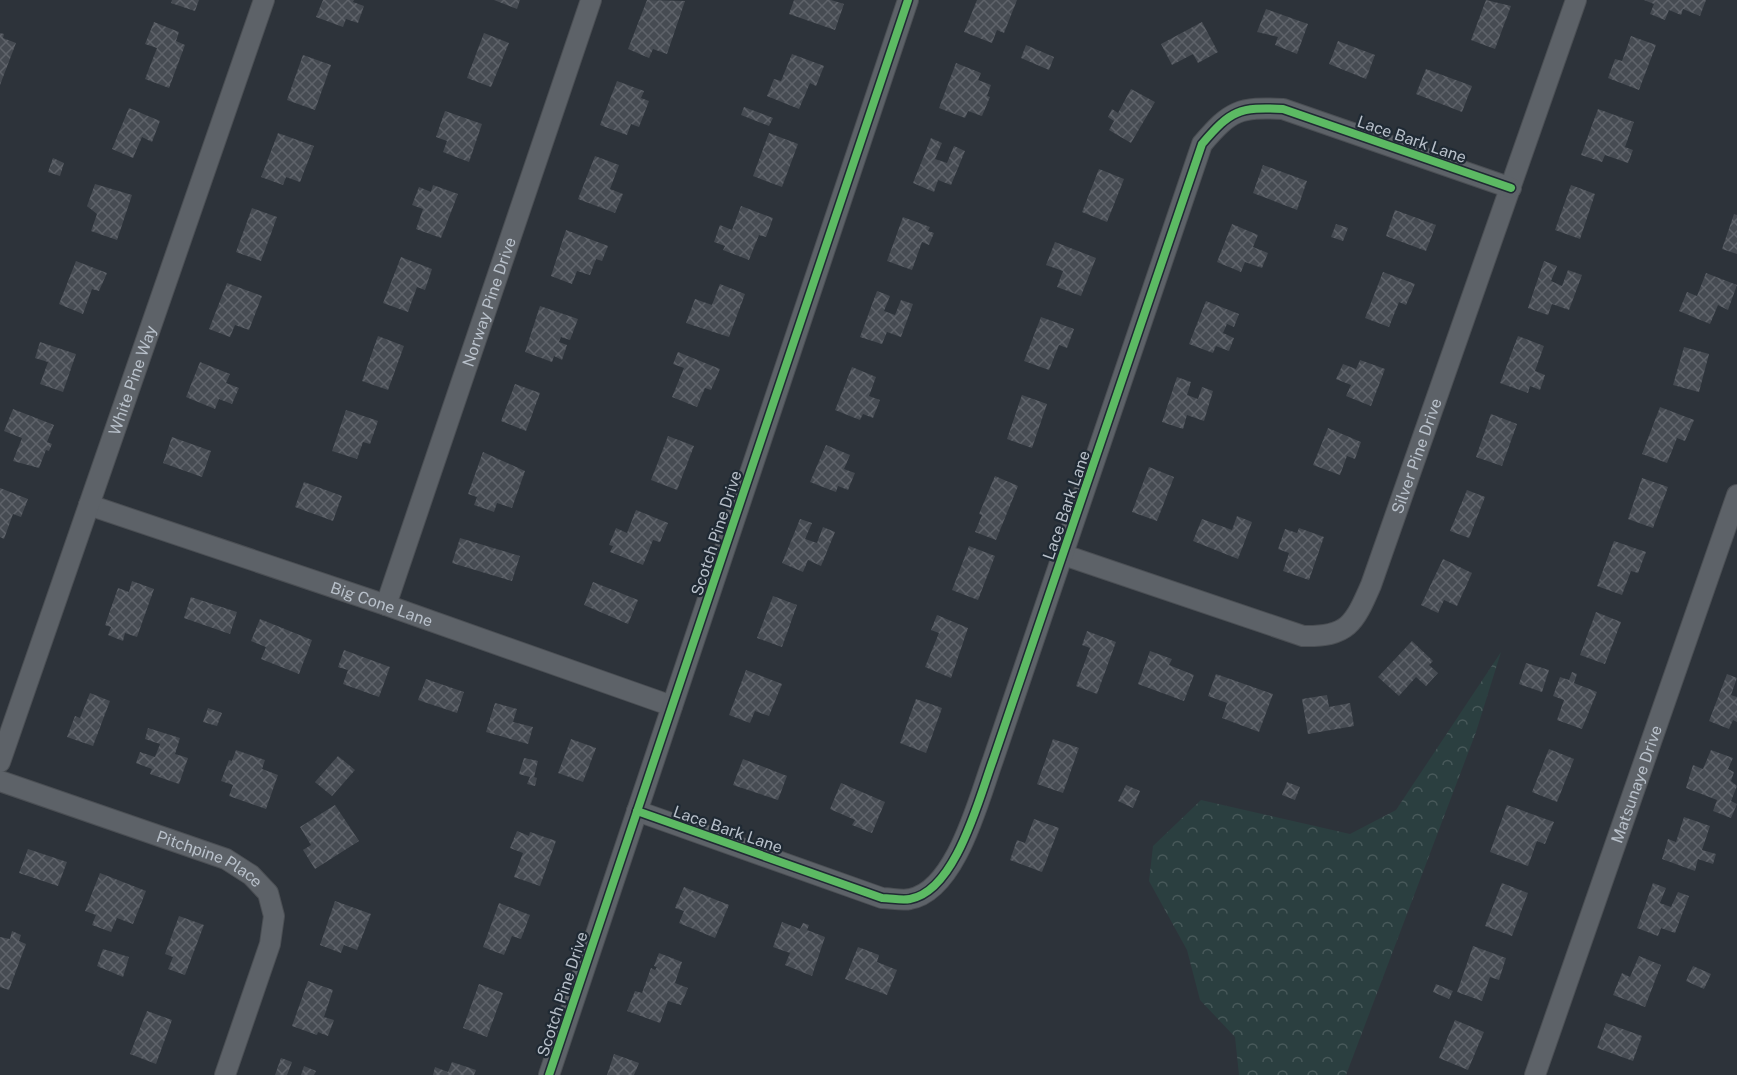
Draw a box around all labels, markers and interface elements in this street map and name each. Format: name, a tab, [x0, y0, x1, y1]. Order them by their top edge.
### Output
street label: Lace Bark Lane	[1355, 112, 1469, 167]
street label: Norway Pine Drive	[458, 235, 520, 369]
street label: White Pine Way	[105, 323, 161, 438]
street label: Silver Pine Drive	[1388, 396, 1446, 516]
street label: Lace Bark Lane	[1039, 448, 1094, 562]
street label: Scotch Pine Drive	[687, 468, 746, 598]
street label: Big Cone Lane	[328, 578, 435, 631]
street label: Matsunaye Drive	[1607, 723, 1666, 846]
street label: Lace Bark Lane	[671, 802, 785, 857]
street label: Pitchpine Place	[154, 827, 266, 891]
street label: Scotch Pine Drive	[533, 929, 592, 1059]

